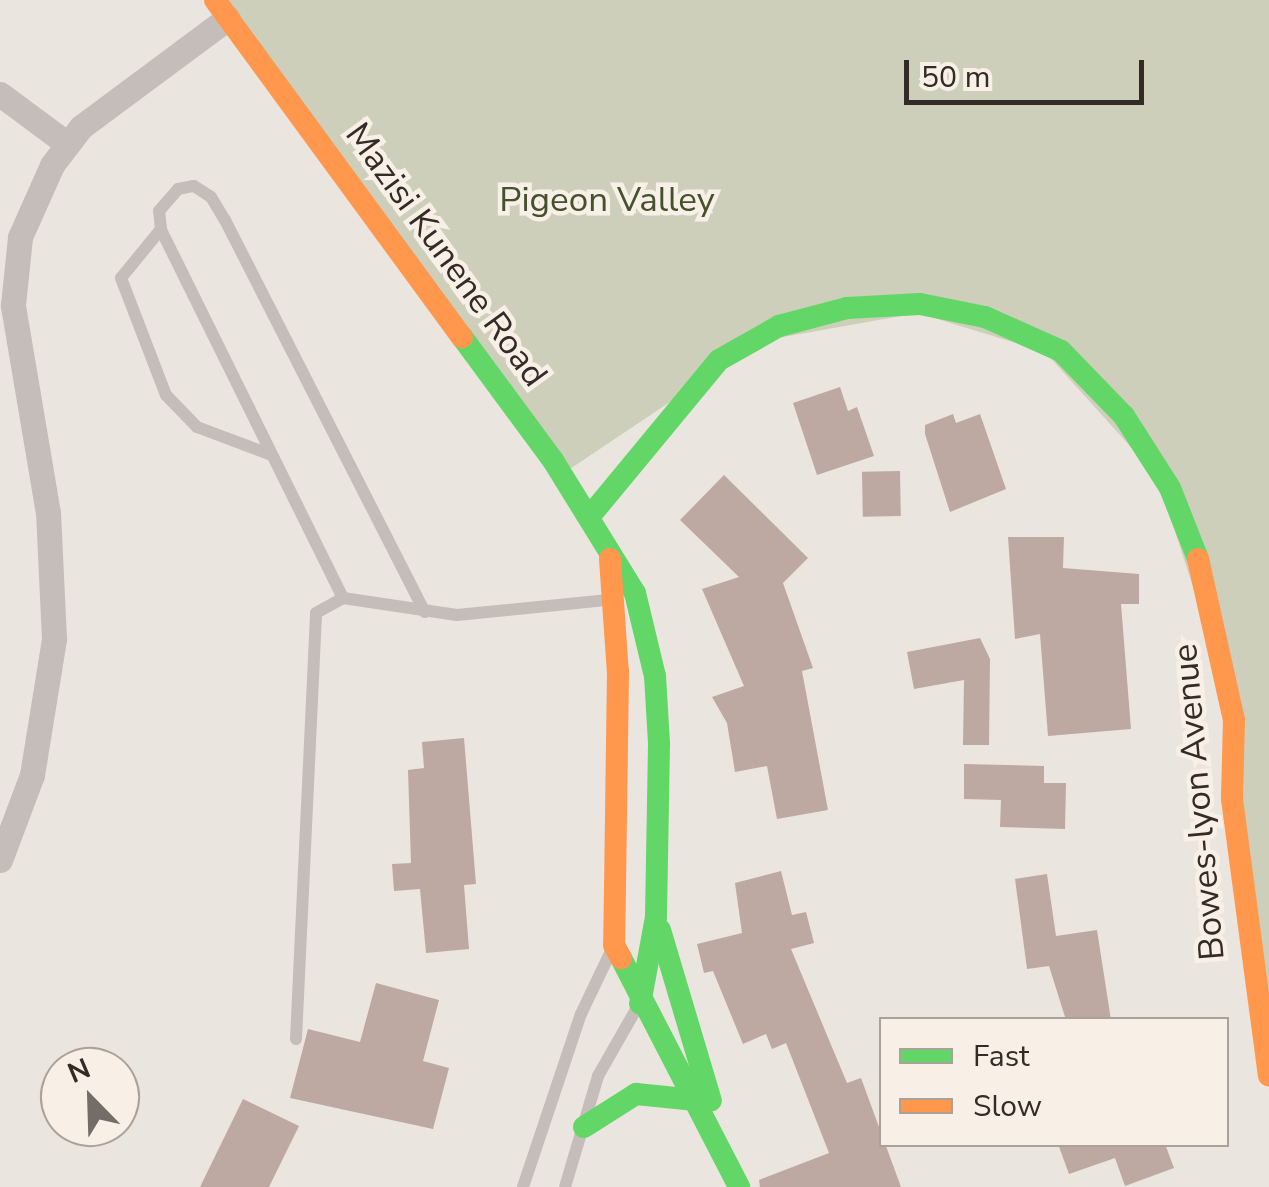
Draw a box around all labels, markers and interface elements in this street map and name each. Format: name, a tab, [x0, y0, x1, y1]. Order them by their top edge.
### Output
scale bar	[909, 40, 1149, 102]
text: 50 m	[921, 57, 990, 98]
street label: Mazisi Kunene Road	[336, 115, 556, 395]
park label: Pigeon Valley	[499, 179, 715, 221]
street label: Bowes-lyon Avenue	[1164, 642, 1234, 962]
legend	[879, 1017, 1229, 1147]
text: Fast	[973, 1036, 1030, 1077]
north arrow	[40, 1047, 140, 1147]
text: N	[62, 1050, 96, 1093]
text: Slow	[973, 1086, 1042, 1127]

